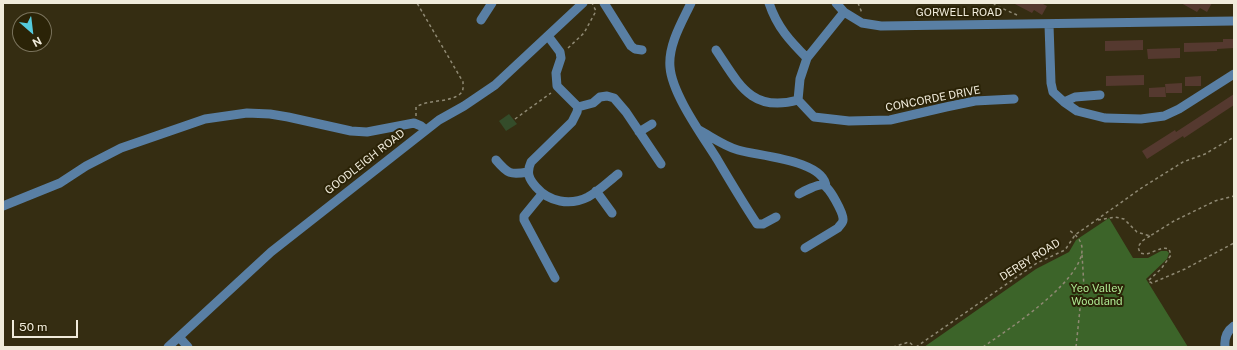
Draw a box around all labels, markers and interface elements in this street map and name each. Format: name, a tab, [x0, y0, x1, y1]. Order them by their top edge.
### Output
street label: GORWELL ROAD	[916, 6, 1002, 20]
north arrow	[12, 12, 52, 52]
text: N	[31, 34, 44, 49]
street label: CONCORDE DRIVE	[884, 83, 982, 115]
street label: GOODLEIGH ROAD	[322, 127, 408, 197]
street label: DERBY ROAD	[997, 236, 1063, 284]
park label: Yeo Valley Woodland	[1071, 282, 1123, 308]
scale bar	[14, 312, 80, 338]
text: 50 m	[19, 320, 47, 334]

